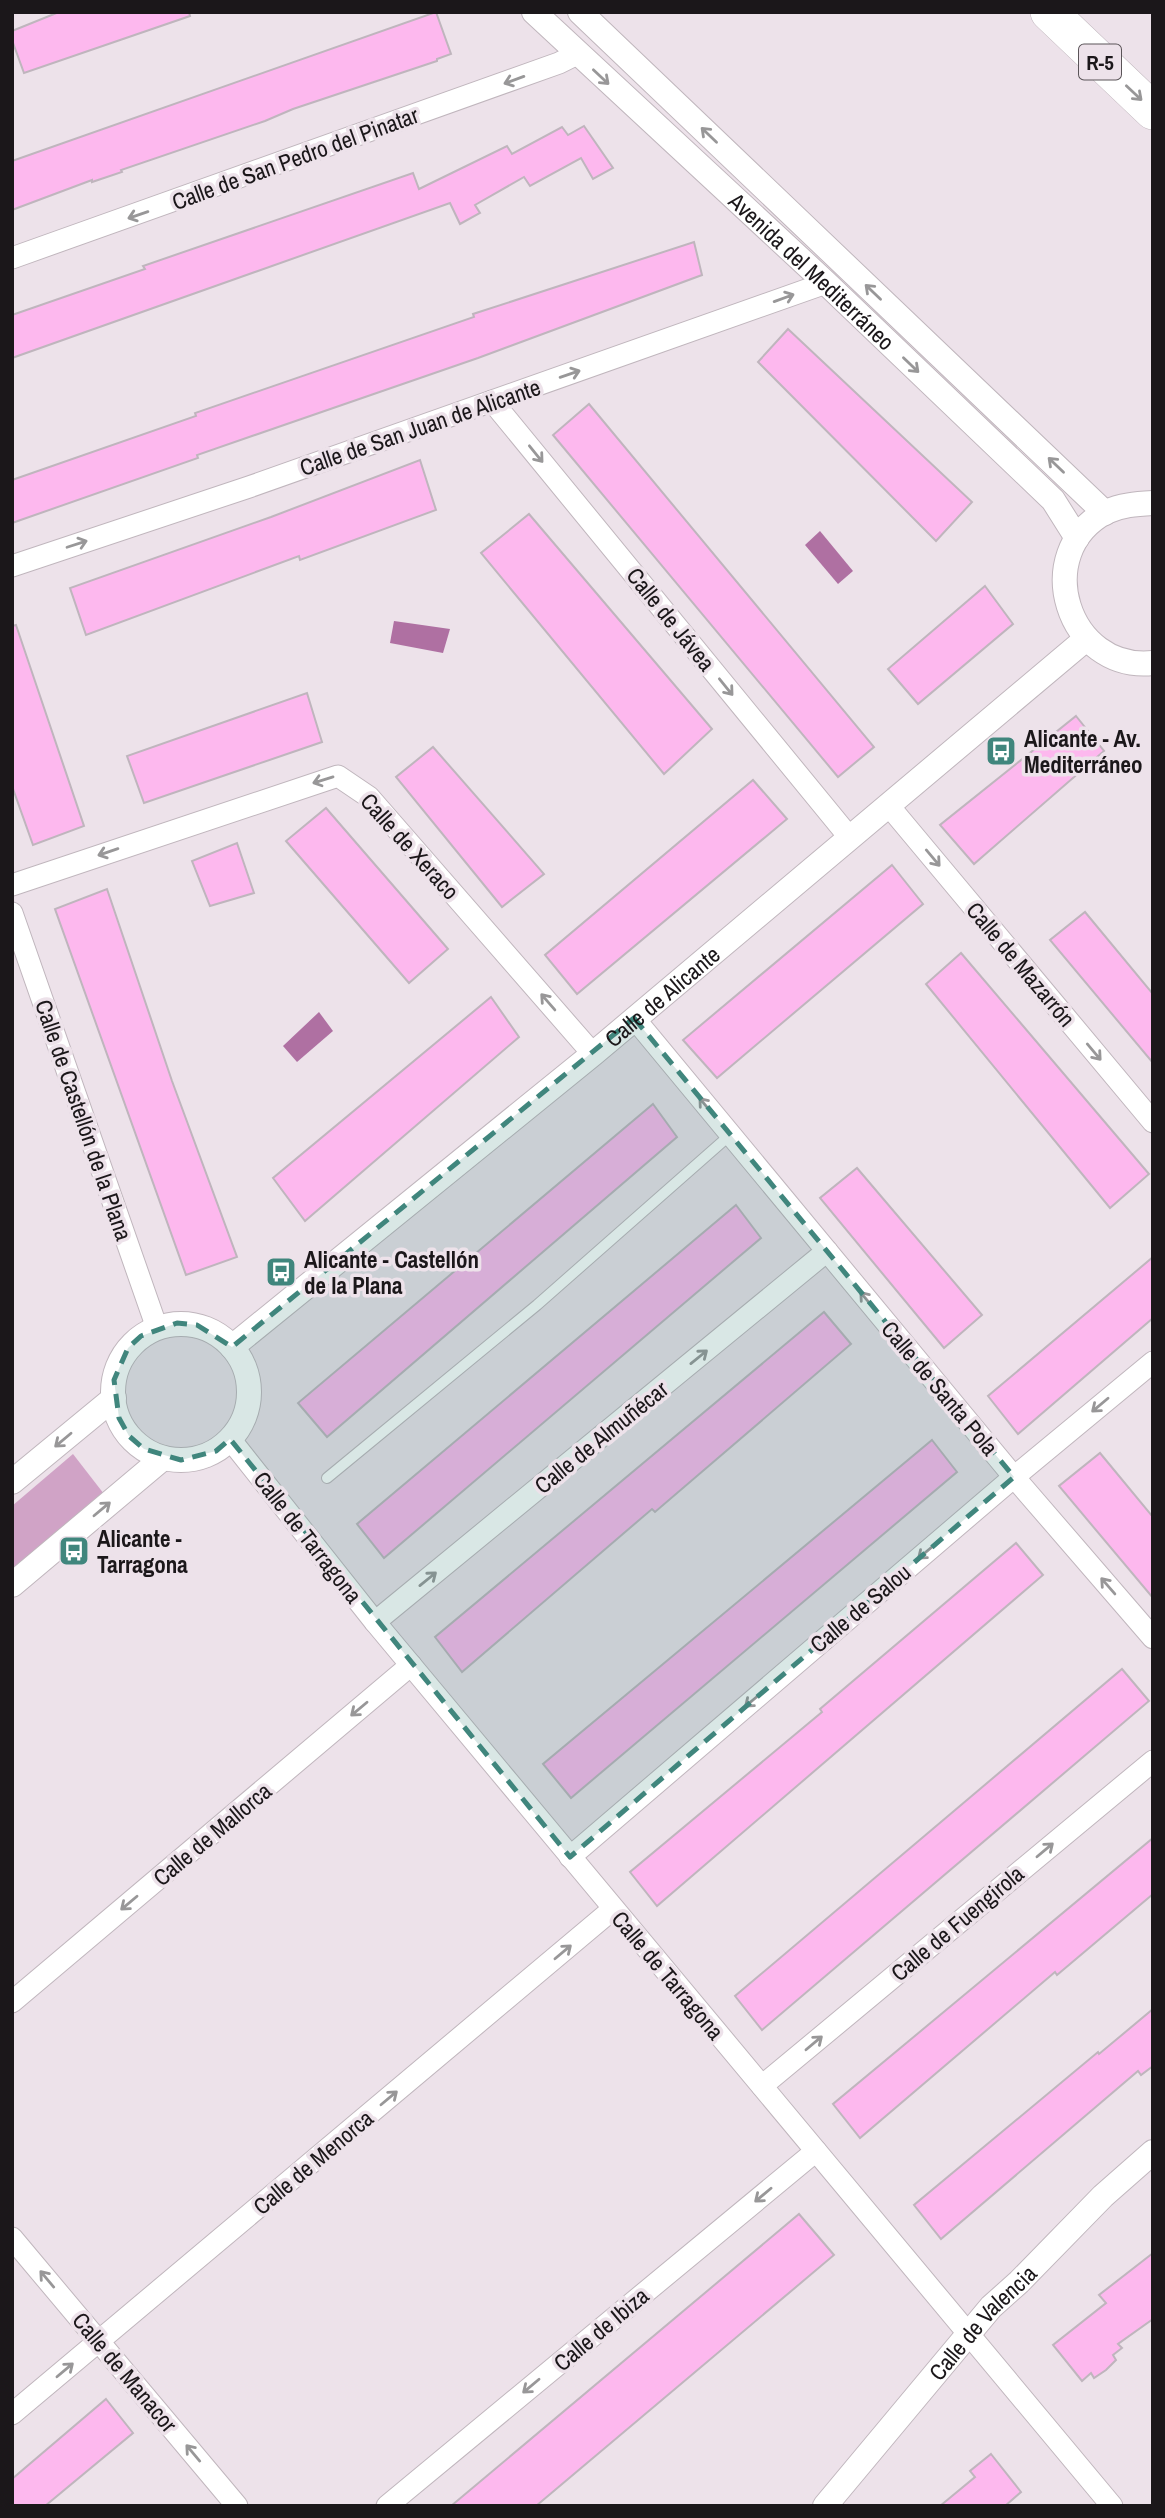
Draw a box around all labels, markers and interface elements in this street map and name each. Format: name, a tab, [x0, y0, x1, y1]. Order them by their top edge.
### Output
road number: R-5	[1079, 44, 1121, 80]
one-way arrow	[592, 68, 609, 85]
one-way arrow	[503, 75, 525, 87]
one-way arrow	[1124, 84, 1142, 101]
street label: Calle de San Pedro del Pinatar	[168, 99, 423, 217]
one-way arrow	[701, 126, 718, 143]
street label: Avenida del Mediterráneo	[722, 185, 902, 356]
one-way arrow	[128, 210, 150, 222]
one-way arrow	[865, 283, 882, 300]
one-way arrow	[773, 291, 795, 303]
one-way arrow	[902, 356, 919, 373]
one-way arrow	[559, 367, 581, 380]
street label: Calle de San Juan de Alicante	[295, 371, 545, 483]
one-way arrow	[528, 445, 543, 463]
one-way arrow	[1048, 457, 1065, 474]
one-way arrow	[66, 537, 88, 550]
street label: Calle de Jávea	[620, 561, 723, 678]
one-way arrow	[719, 678, 734, 696]
place label: Alicante - Av. Mediterráneo	[1024, 723, 1142, 780]
bus stop icon: Alicante - Av. Mediterráneo	[984, 734, 1018, 768]
one-way arrow	[313, 775, 335, 788]
street label: Calle de Xeraco	[354, 786, 466, 906]
one-way arrow	[97, 847, 119, 860]
one-way arrow	[924, 849, 940, 867]
street label: Calle de Mazarrón	[960, 895, 1082, 1033]
street label: Calle de Alicante	[598, 939, 726, 1053]
one-way arrow	[540, 994, 556, 1012]
street label: Calle de Castellón de la Plana	[28, 996, 140, 1245]
one-way arrow	[1086, 1042, 1102, 1060]
one-way arrow	[698, 1097, 714, 1115]
place label: Alicante - Castellón de la Plana	[304, 1244, 479, 1301]
bus stop icon: Alicante - Castellón de la Plana	[264, 1255, 298, 1289]
one-way arrow	[859, 1291, 875, 1309]
street label: Calle de Santa Pola	[875, 1314, 1006, 1462]
one-way arrow	[689, 1349, 707, 1364]
street label: Calle de Almuñécar	[528, 1373, 675, 1501]
one-way arrow	[1092, 1398, 1110, 1413]
one-way arrow	[54, 1432, 72, 1448]
street label: Calle de Tarragona	[247, 1465, 370, 1610]
one-way arrow	[92, 1502, 110, 1517]
place label: Alicante - Tarragona	[97, 1523, 188, 1580]
bus stop icon: Alicante - Tarragona	[57, 1534, 91, 1568]
one-way arrow	[918, 1544, 936, 1560]
street label: Calle de Salou	[803, 1557, 917, 1659]
one-way arrow	[419, 1571, 437, 1587]
one-way arrow	[1100, 1578, 1116, 1596]
one-way arrow	[745, 1692, 763, 1708]
one-way arrow	[351, 1702, 369, 1717]
street label: Calle de Mallorca	[146, 1775, 278, 1893]
one-way arrow	[1036, 1842, 1054, 1858]
street label: Calle de Fuengirola	[884, 1858, 1030, 1988]
one-way arrow	[120, 1895, 138, 1911]
street label: Calle de Tarragona	[605, 1904, 731, 2046]
one-way arrow	[554, 1944, 572, 1959]
one-way arrow	[805, 2035, 823, 2051]
one-way arrow	[380, 2090, 398, 2106]
street label: Calle de Menorca	[246, 2102, 380, 2221]
one-way arrow	[755, 2187, 773, 2203]
street label: Calle de Valencia	[921, 2258, 1043, 2386]
one-way arrow	[39, 2271, 55, 2289]
street label: Calle de Ibiza	[547, 2280, 656, 2378]
street label: Calle de Manacor	[66, 2305, 185, 2439]
one-way arrow	[55, 2362, 73, 2378]
one-way arrow	[523, 2379, 541, 2394]
one-way arrow	[185, 2445, 201, 2463]

